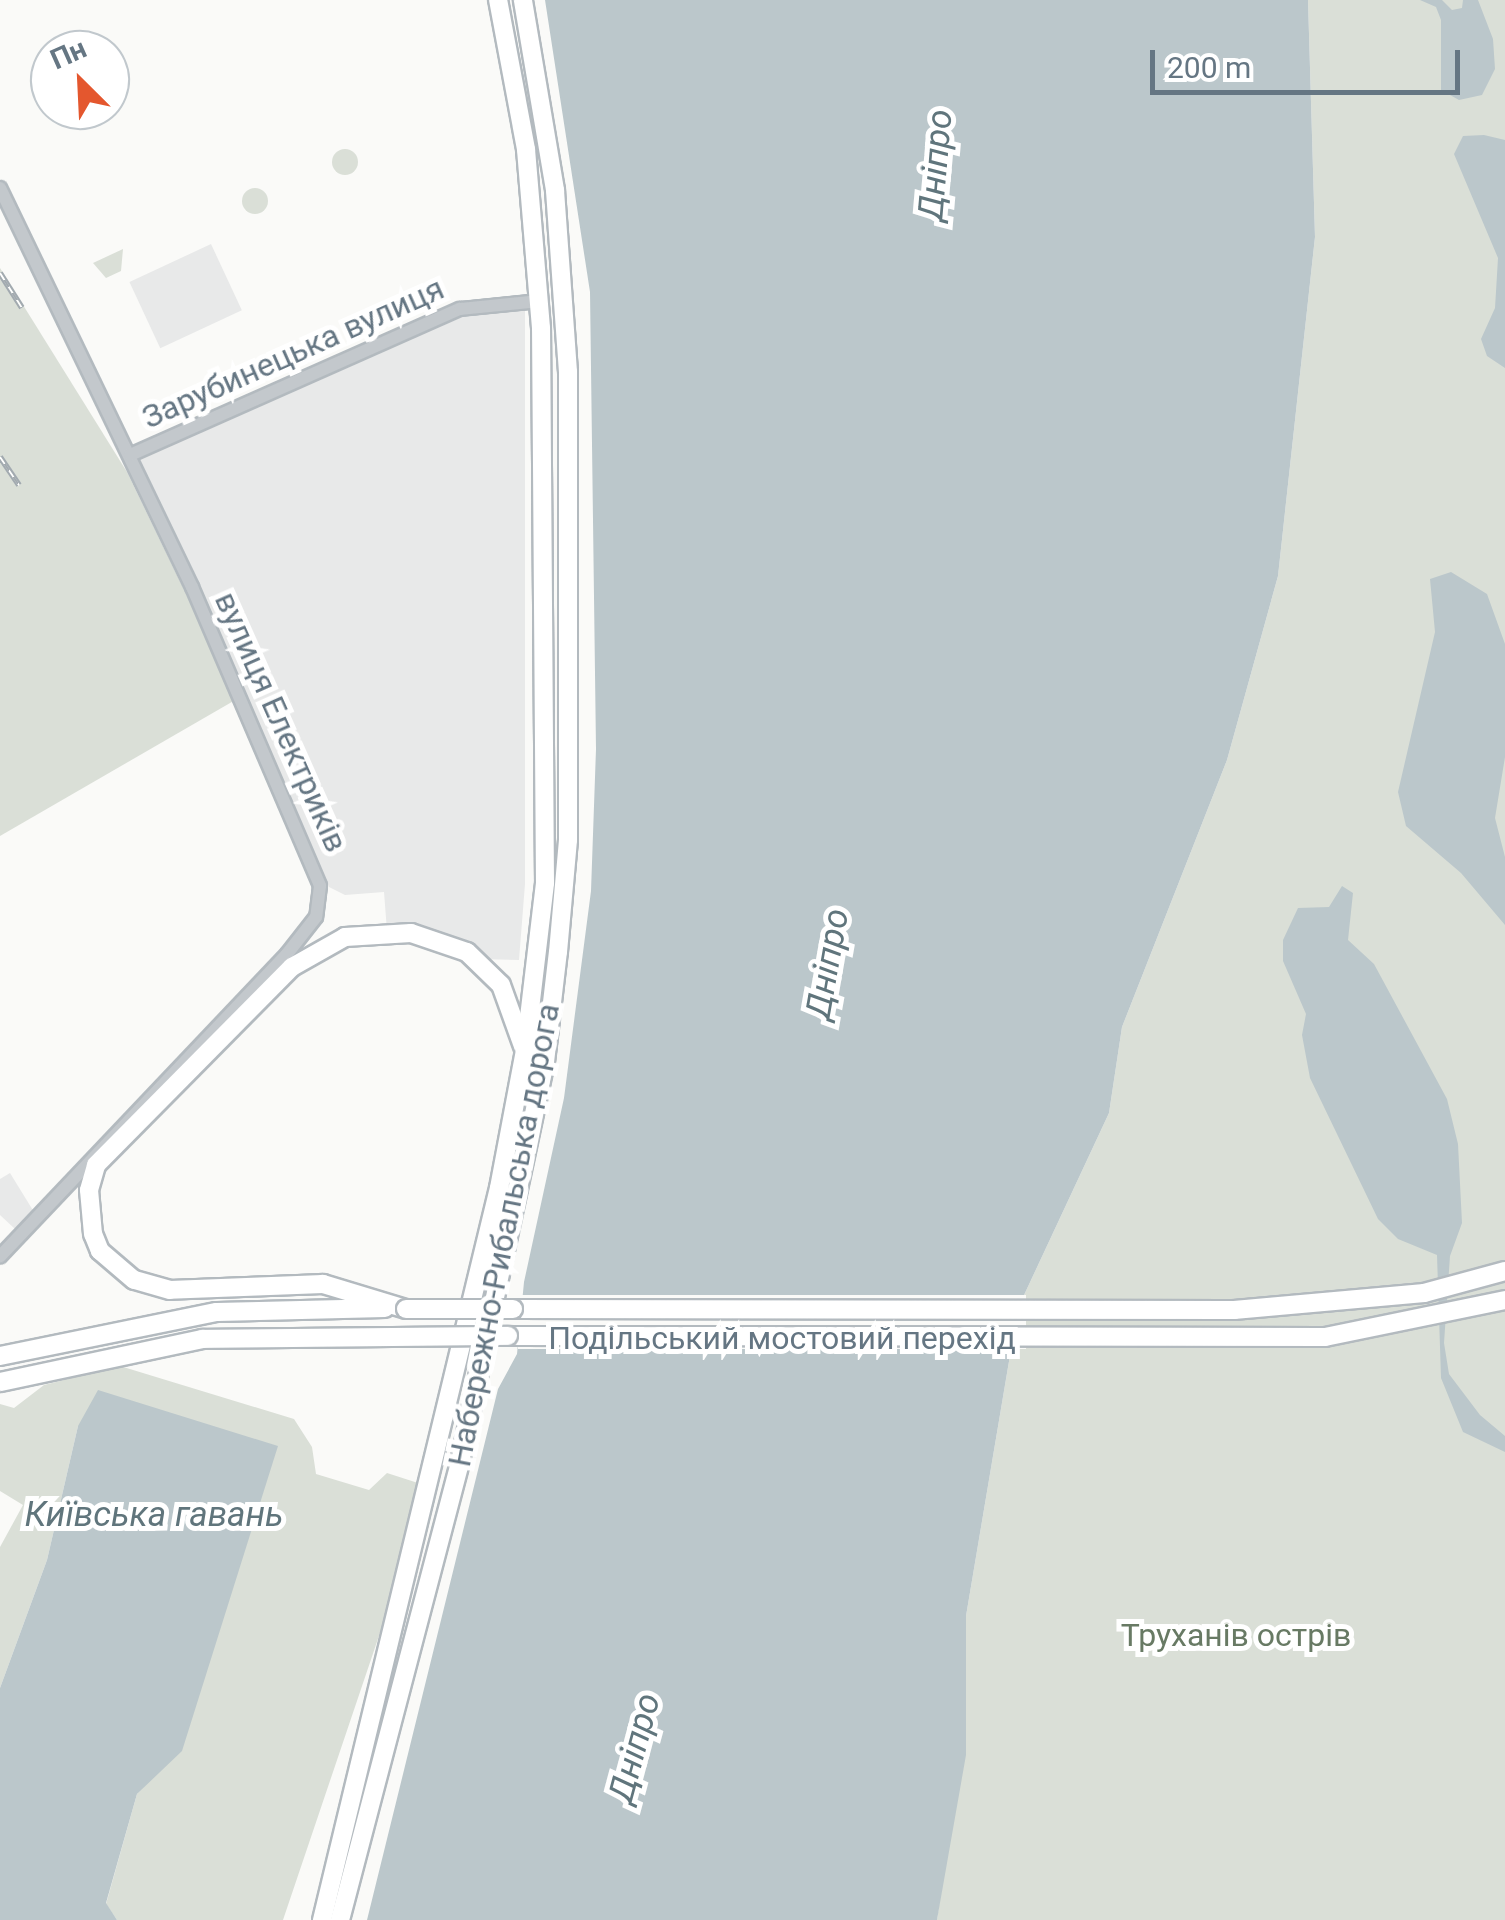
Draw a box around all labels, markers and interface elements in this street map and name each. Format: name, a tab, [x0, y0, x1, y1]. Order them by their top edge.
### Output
north arrow	[30, 30, 130, 130]
scale bar	[1155, 30, 1465, 92]
text: Пн	[45, 32, 91, 76]
text: 200 m	[1167, 50, 1251, 85]
water label: Дніпро	[910, 108, 962, 222]
street label: Зарубинецька вулиця	[136, 269, 450, 437]
street label: вулиця Електриків	[206, 586, 356, 858]
water label: Дніпро	[798, 905, 858, 1023]
street label: Набережно-Рибальська дорога	[440, 1000, 568, 1470]
street label: Подільський мостовий перехід	[548, 1319, 1016, 1357]
water label: Київська гавань	[24, 1494, 284, 1536]
park label: Труханів острів	[1121, 1616, 1351, 1654]
water label: Дніпро	[600, 1689, 670, 1807]

